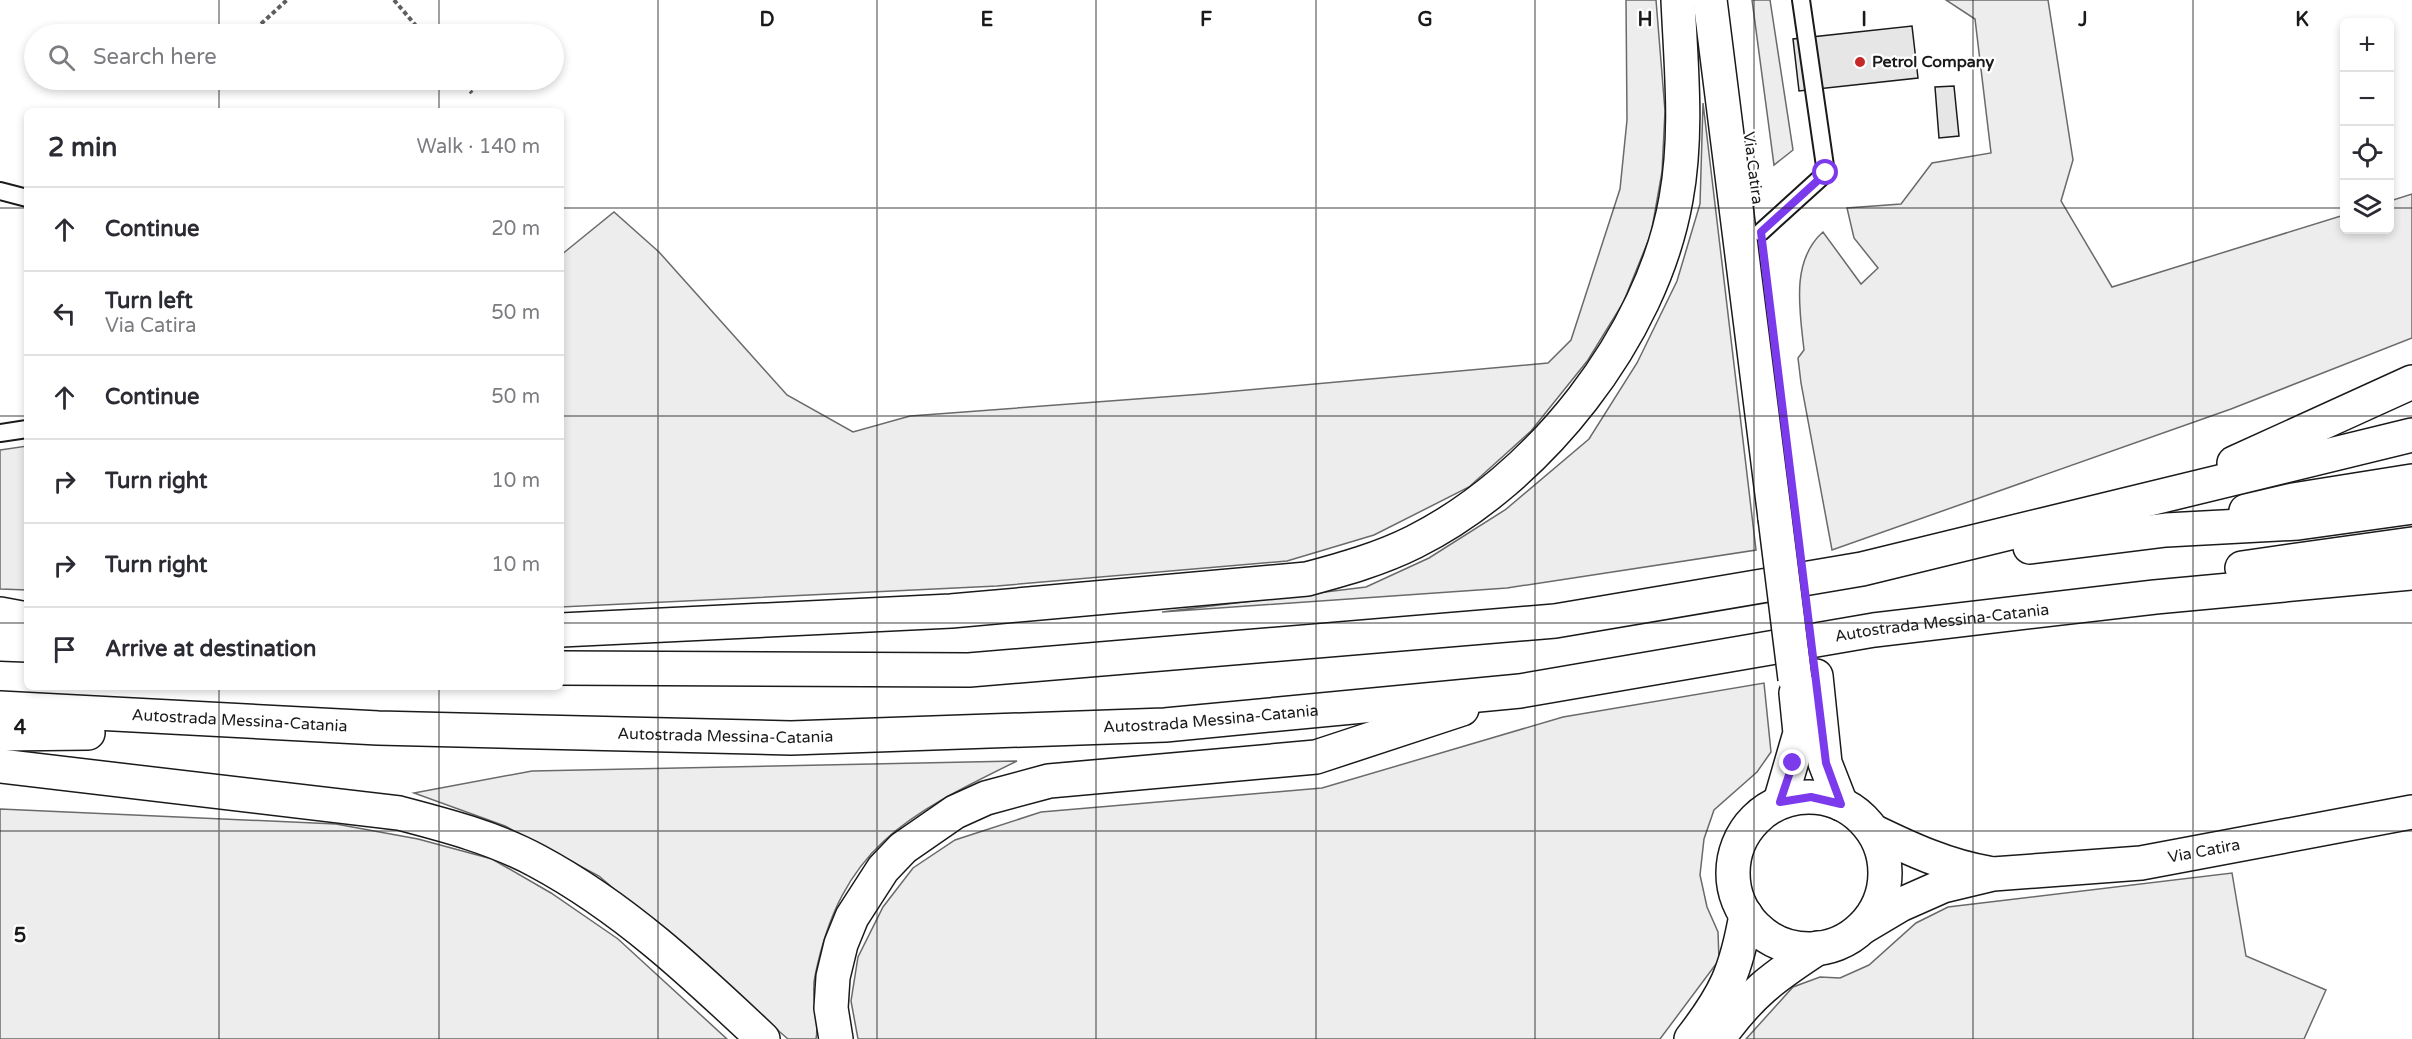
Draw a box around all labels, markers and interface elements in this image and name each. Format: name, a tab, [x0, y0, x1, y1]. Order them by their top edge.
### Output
text: D	[759, 8, 775, 32]
text: E	[981, 8, 994, 32]
text: F	[1200, 8, 1212, 32]
text: G	[1417, 8, 1433, 32]
text: H	[1637, 8, 1653, 32]
text: I	[1861, 8, 1867, 32]
text: J	[2077, 8, 2088, 32]
text: K	[2295, 8, 2309, 32]
map controls	[2340, 18, 2394, 234]
button: +	[2340, 18, 2394, 72]
search box	[24, 24, 564, 90]
icon: search	[45, 41, 78, 74]
text: Search here	[93, 44, 217, 70]
place label: Petrol Company	[1872, 52, 1994, 72]
marker: Petrol Company	[1853, 55, 1867, 69]
button: −	[2340, 72, 2394, 126]
button: locate	[2340, 126, 2394, 180]
street label: Via Catira	[1739, 130, 1767, 206]
text: 2 min	[48, 132, 117, 163]
text: Walk · 140 m	[417, 135, 540, 159]
route start	[1812, 159, 1838, 185]
button: layers	[2340, 180, 2394, 234]
icon: ahead	[48, 213, 81, 246]
text: Continue	[105, 216, 200, 242]
text: 20 m	[491, 217, 540, 241]
text: Turn left	[105, 288, 193, 314]
icon: left	[48, 297, 81, 330]
text: 50 m	[491, 301, 540, 325]
text: Via Catira	[105, 314, 197, 338]
icon: ahead	[48, 381, 81, 414]
text: Continue	[105, 384, 200, 410]
text: 50 m	[491, 385, 540, 409]
icon: right	[48, 465, 81, 498]
text: Turn right	[105, 468, 207, 494]
text: 10 m	[491, 469, 540, 493]
icon: right	[48, 549, 81, 582]
text: Turn right	[105, 552, 207, 578]
text: 10 m	[491, 553, 540, 577]
street label: Autostrada Messina-Catania	[1833, 600, 2050, 647]
icon: arrive	[48, 633, 81, 666]
text: Arrive at destination	[105, 636, 316, 662]
street label: Autostrada Messina-Catania	[1103, 700, 1319, 737]
street label: Autostrada Messina-Catania	[131, 705, 348, 736]
text: 4	[14, 716, 27, 740]
street label: Autostrada Messina-Catania	[617, 724, 834, 748]
route end	[1779, 749, 1805, 775]
street label: Via Catira	[2166, 835, 2242, 868]
text: 5	[14, 924, 26, 948]

